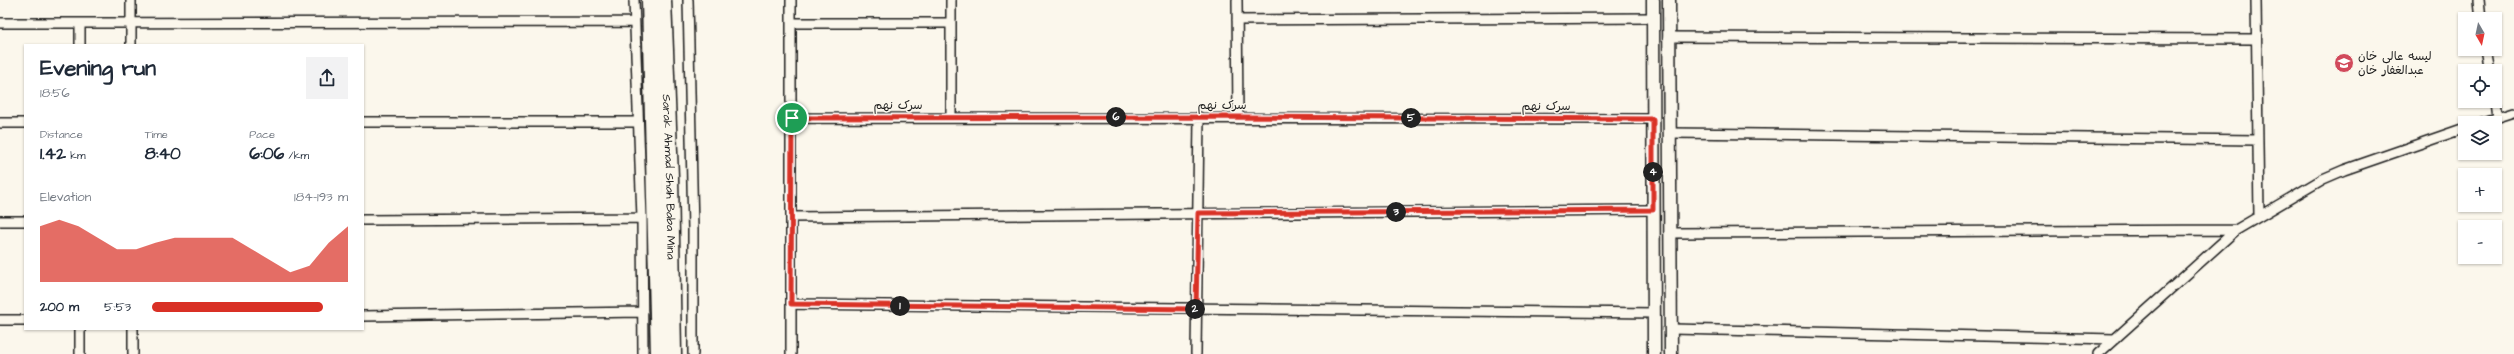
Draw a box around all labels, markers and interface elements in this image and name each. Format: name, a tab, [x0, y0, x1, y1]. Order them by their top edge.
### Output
north arrow	[2458, 12, 2502, 56]
map controls	[2458, 12, 2502, 264]
place label: لیسه عالی خان عبدالغفار خان	[2358, 48, 2432, 79]
school or university icon: لیسه عالی خان عبدالغفار خان	[2333, 52, 2355, 74]
text: Evening run	[40, 53, 156, 84]
button: share	[306, 57, 348, 99]
button: locate	[2458, 64, 2502, 108]
text: 18:56	[40, 84, 70, 102]
street label: Sarak Ahmad Shah Baba Mina	[658, 94, 679, 260]
street label: سرک نهم	[873, 97, 923, 114]
street label: سرک نهم	[1197, 97, 1247, 114]
street label: سرک نهم	[1521, 98, 1571, 115]
pin	[775, 101, 809, 135]
icon: arrive	[781, 107, 803, 129]
pin: 6	[1106, 107, 1126, 127]
pin: 5	[1401, 108, 1421, 128]
text: 6	[1113, 109, 1119, 124]
text: 5	[1407, 110, 1415, 125]
button: layers	[2458, 116, 2502, 160]
text: Distance	[40, 127, 83, 142]
text: Time	[145, 127, 168, 142]
text: Pace	[249, 127, 275, 142]
text: 1.42	[40, 142, 66, 166]
text: 8:40	[145, 142, 181, 166]
text: 6:06	[249, 142, 284, 166]
text: km	[66, 148, 86, 163]
text: /km	[284, 148, 309, 163]
pin: 4	[1643, 162, 1663, 182]
text: 4	[1649, 164, 1657, 179]
button: +	[2458, 168, 2502, 212]
text: Elevation	[40, 188, 91, 206]
text: 184–193 m	[294, 188, 348, 206]
pin: 3	[1386, 202, 1406, 222]
text: 3	[1393, 204, 1399, 219]
button: −	[2458, 220, 2502, 264]
pin: 1	[890, 296, 910, 316]
text: 200 m	[40, 298, 79, 316]
text: 5:53	[104, 298, 131, 316]
text: 1	[899, 298, 901, 313]
pin: 2	[1185, 299, 1205, 319]
text: 2	[1192, 301, 1198, 316]

